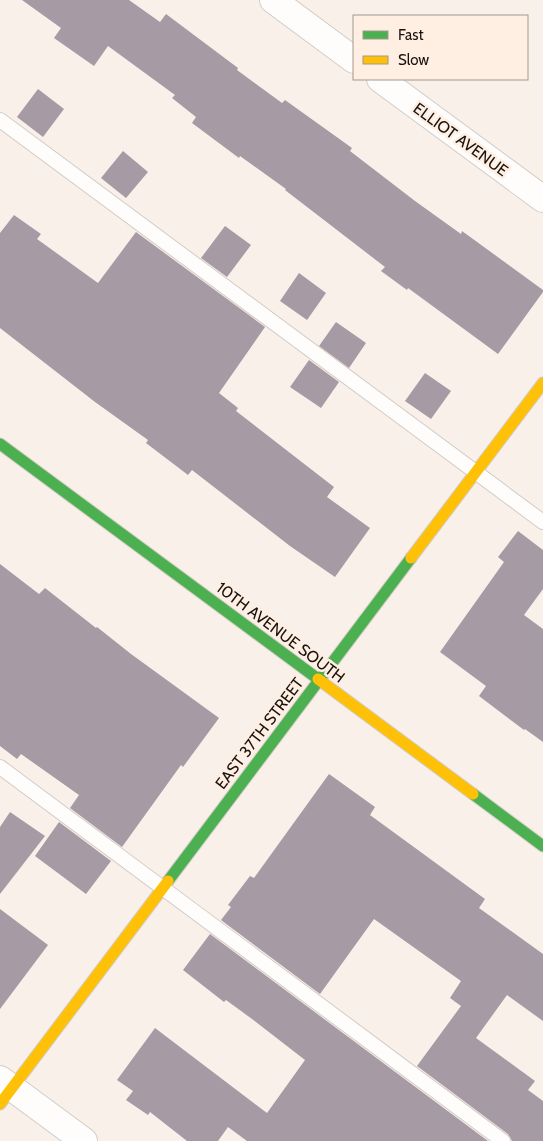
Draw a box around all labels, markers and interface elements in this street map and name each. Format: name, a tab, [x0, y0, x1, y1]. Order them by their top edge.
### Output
legend	[353, 15, 528, 80]
text: Fast	[398, 26, 423, 44]
text: Slow	[398, 51, 429, 69]
street label: ELLIOT AVENUE	[410, 99, 512, 180]
street label: 10TH AVENUE SOUTH	[213, 578, 349, 687]
street label: EAST 37TH STREET	[211, 674, 308, 793]

